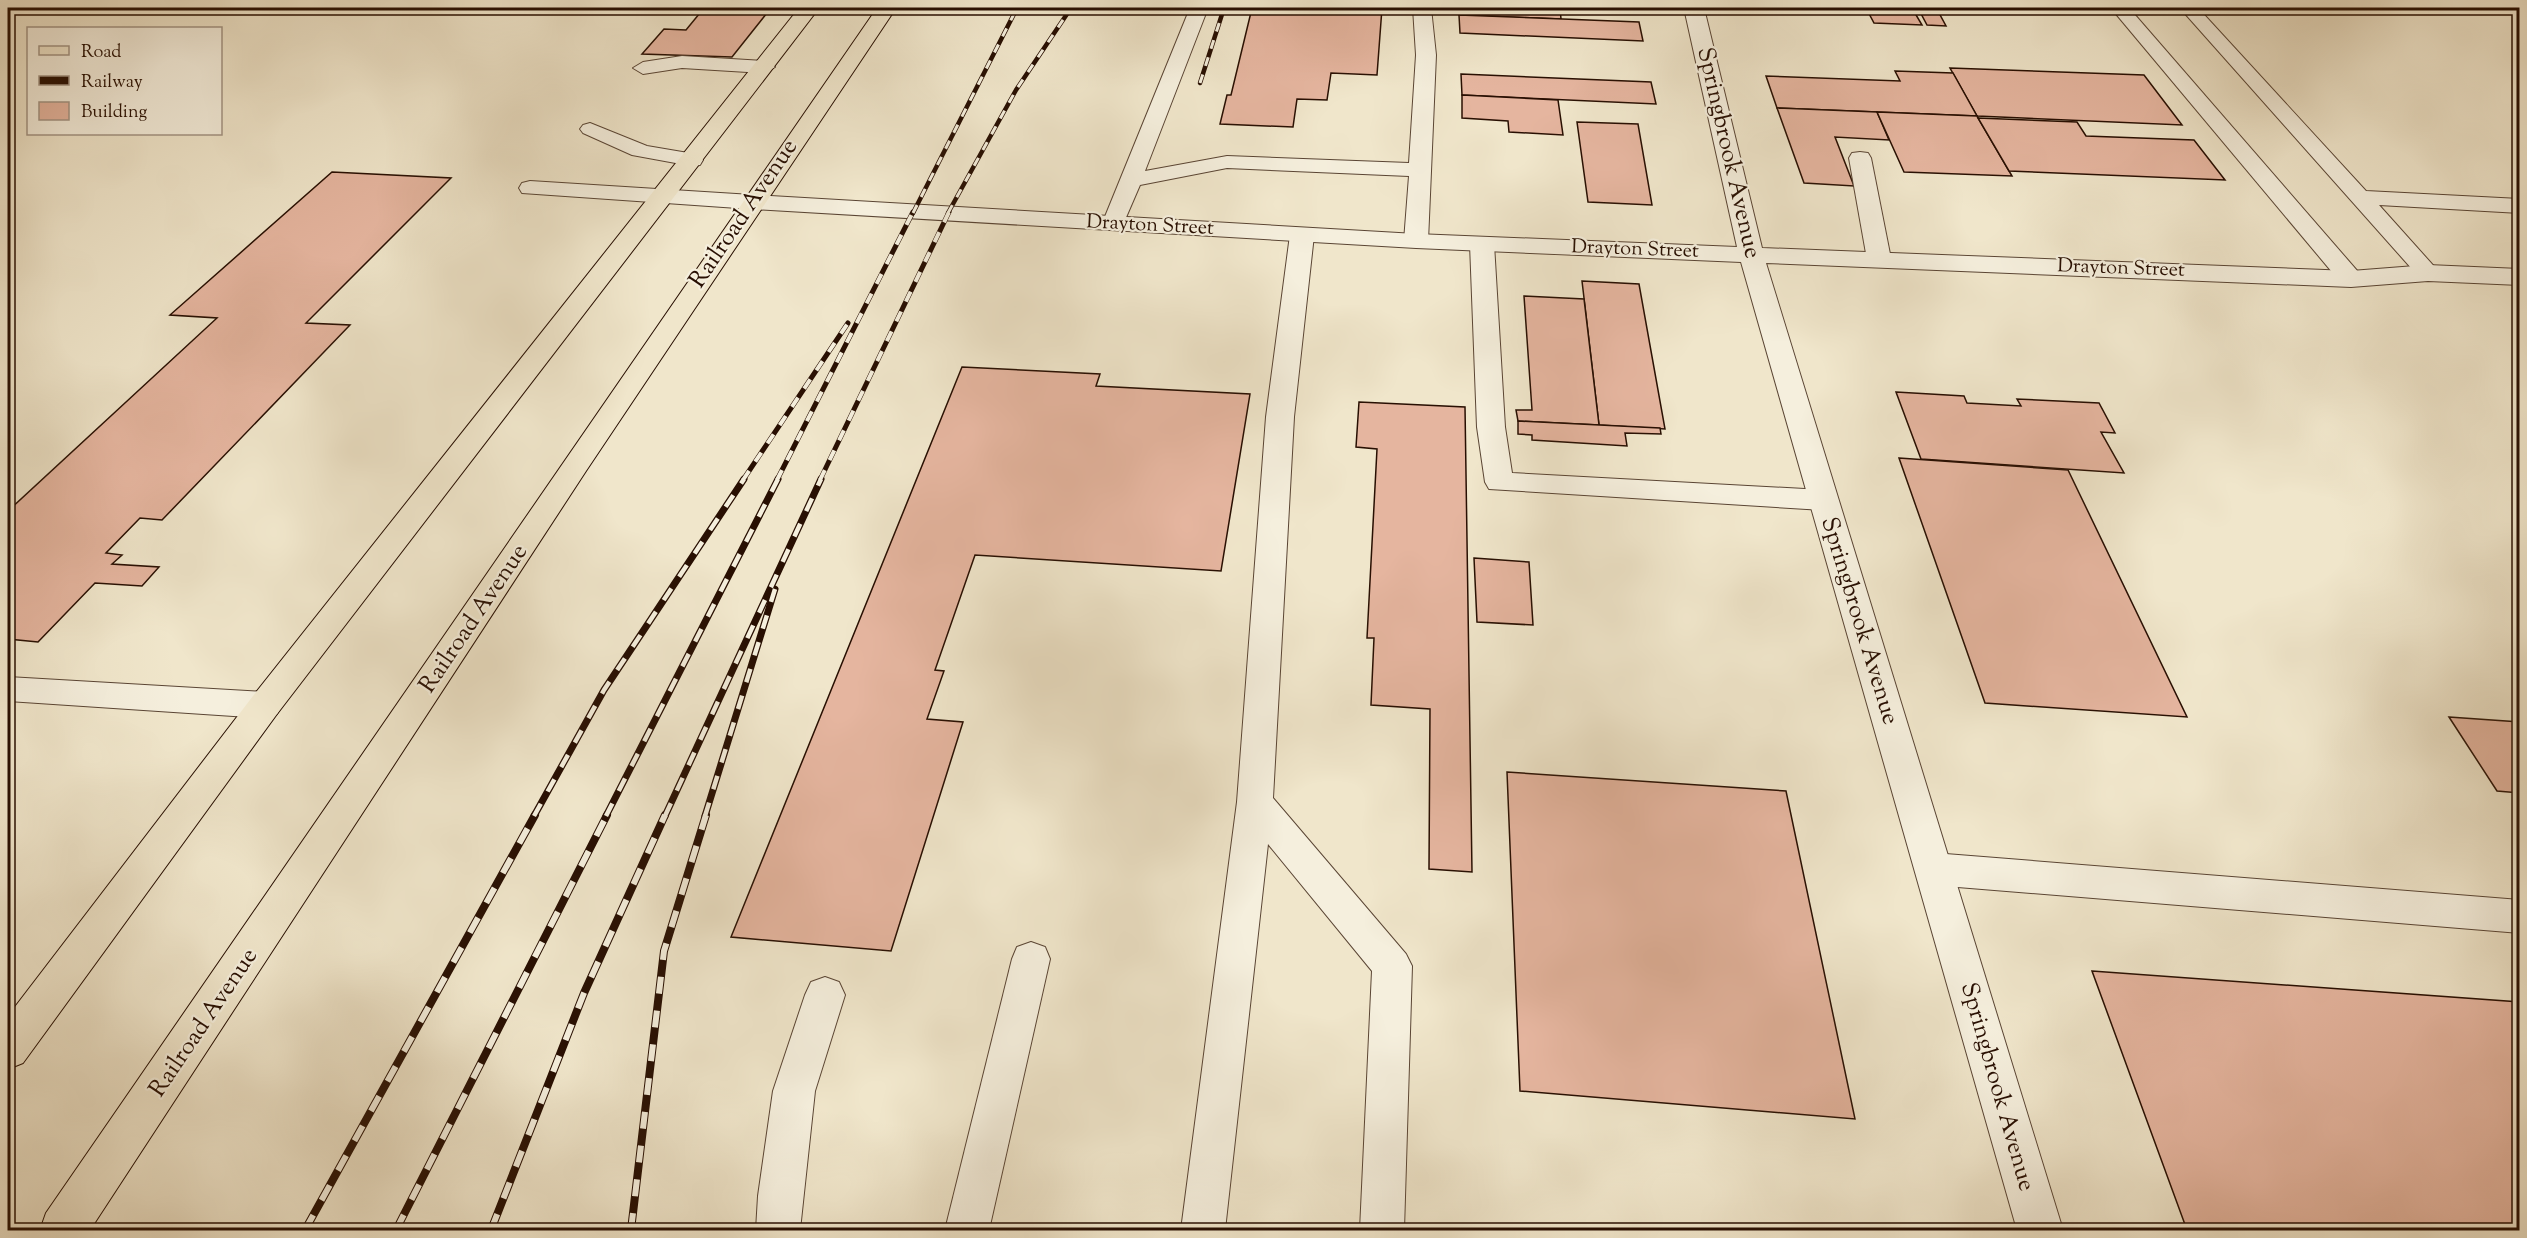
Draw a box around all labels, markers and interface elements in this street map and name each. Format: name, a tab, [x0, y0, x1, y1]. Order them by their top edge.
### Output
legend	[27, 27, 222, 135]
text: Road	[81, 40, 121, 66]
street label: Springbrook Avenue	[1687, 44, 1769, 262]
text: Railway	[81, 70, 143, 96]
text: Building	[81, 100, 147, 126]
street label: Railroad Avenue	[681, 133, 807, 295]
street label: Drayton Street	[1085, 208, 1215, 244]
street label: Drayton Street	[1571, 233, 1699, 267]
street label: Drayton Street	[2057, 252, 2185, 286]
street label: Springbrook Avenue	[1811, 513, 1907, 729]
street label: Railroad Avenue	[411, 538, 537, 700]
street label: Railroad Avenue	[141, 942, 267, 1104]
street label: Springbrook Avenue	[1951, 979, 2043, 1195]

